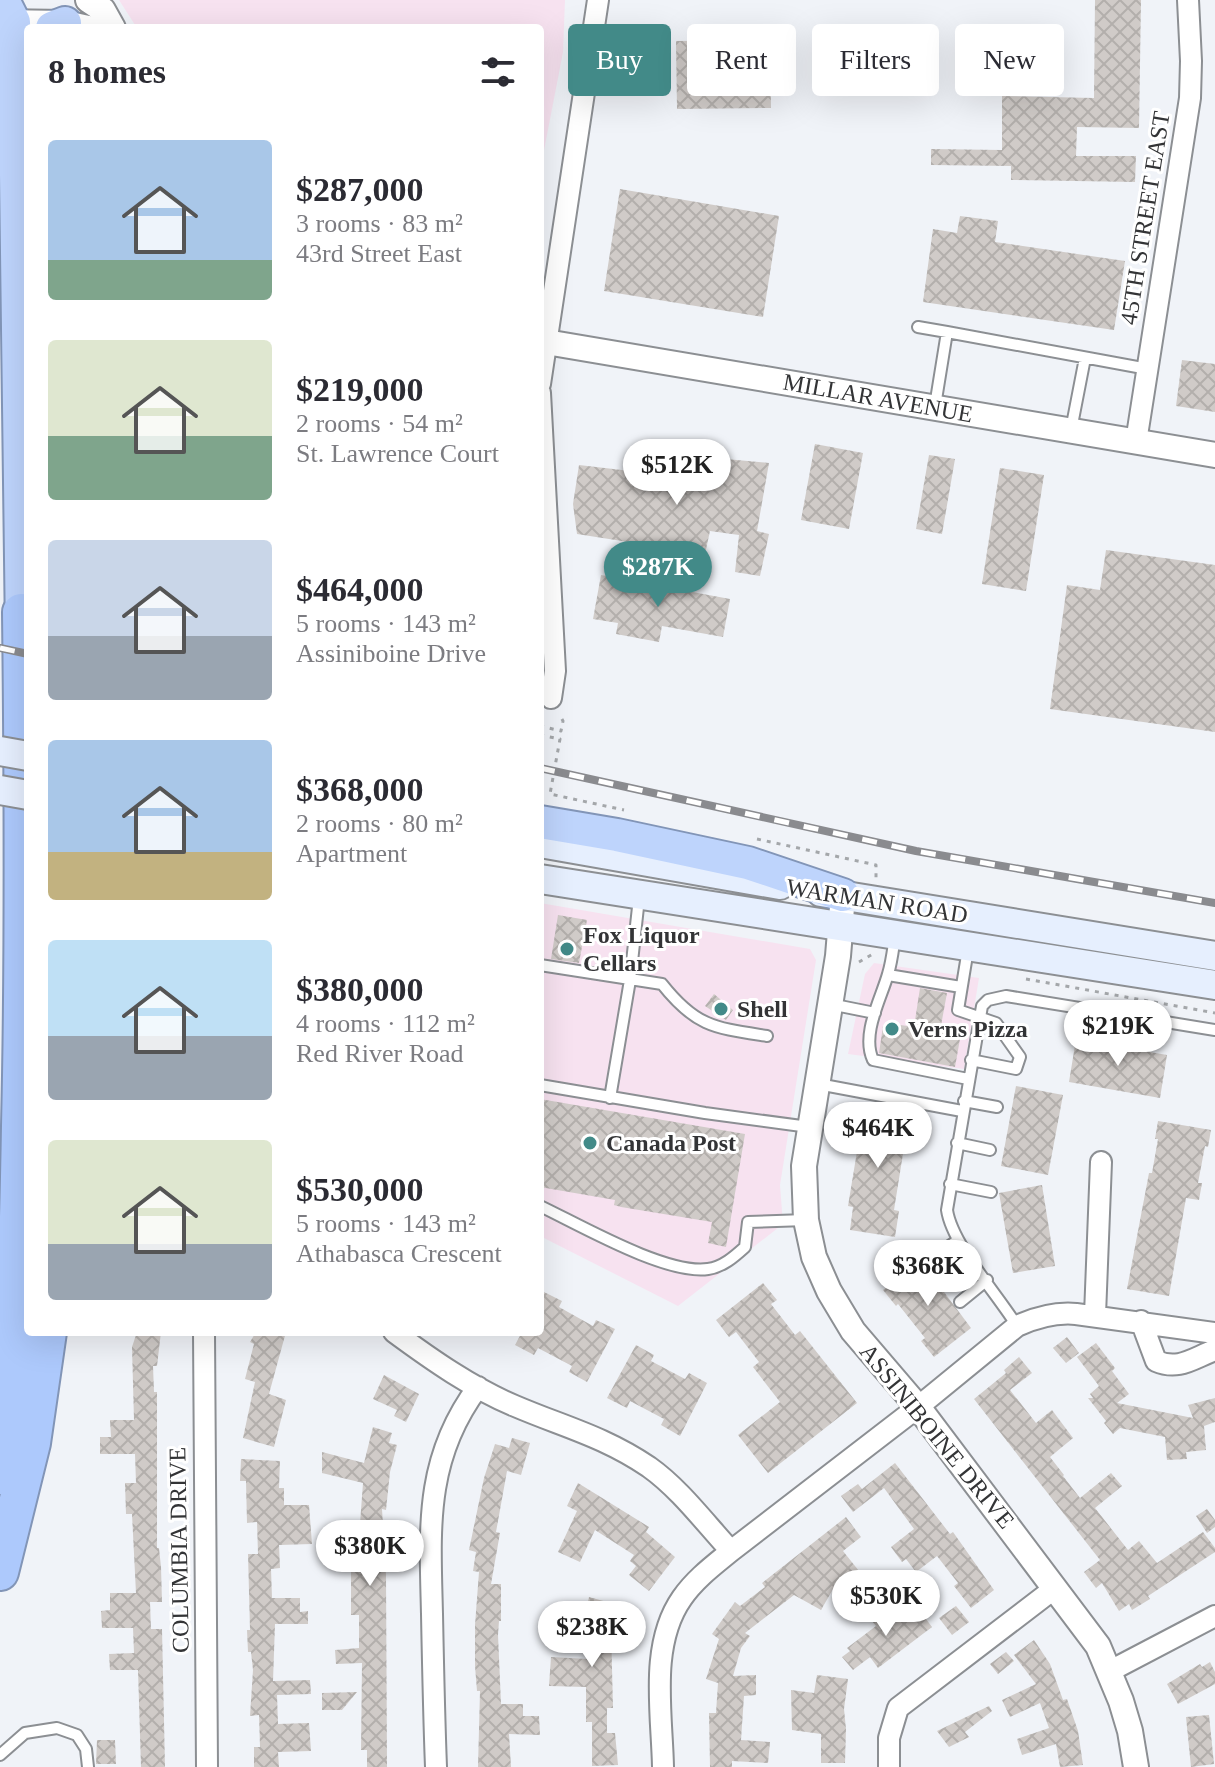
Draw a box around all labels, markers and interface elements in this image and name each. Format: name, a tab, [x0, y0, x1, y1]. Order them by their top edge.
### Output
chip: Buy	[568, 24, 671, 96]
chip: Rent	[687, 24, 796, 96]
chip: Filters	[812, 24, 939, 96]
chip: New	[955, 24, 1064, 96]
icon: filters	[476, 50, 520, 94]
text: 8 homes	[48, 53, 166, 90]
street label: 45TH STREET EAST	[1115, 109, 1175, 326]
text: $287,000	[296, 171, 424, 208]
icon: home	[112, 172, 208, 268]
text: 3 rooms · 83 m²	[296, 209, 463, 238]
text: 43rd Street East	[296, 239, 462, 268]
street label: MILLAR AVENUE	[781, 369, 975, 427]
text: $219,000	[296, 371, 424, 408]
icon: home	[112, 372, 208, 468]
text: 2 rooms · 54 m²	[296, 409, 463, 438]
text: St. Lawrence Court	[296, 439, 499, 468]
pin: $512K	[621, 439, 733, 507]
text: $512K	[641, 450, 713, 479]
pin: $287K	[602, 541, 714, 609]
text: $287K	[622, 552, 694, 581]
text: $464,000	[296, 571, 424, 608]
icon: home	[112, 572, 208, 668]
text: 5 rooms · 143 m²	[296, 609, 476, 638]
text: Assiniboine Drive	[296, 639, 486, 668]
text: $368,000	[296, 771, 424, 808]
icon: home	[112, 772, 208, 868]
text: 2 rooms · 80 m²	[296, 809, 463, 838]
text: Apartment	[296, 839, 407, 868]
street label: WARMAN ROAD	[784, 874, 970, 928]
place label: Fox Liquor Cellars	[583, 922, 700, 976]
marker: Fox Liquor Cellars	[558, 940, 576, 958]
text: $380,000	[296, 971, 424, 1008]
icon: home	[112, 972, 208, 1068]
place label: Shell	[737, 996, 788, 1022]
marker: Shell	[712, 1000, 730, 1018]
pin: $219K	[1062, 1000, 1174, 1068]
text: 4 rooms · 112 m²	[296, 1009, 475, 1038]
text: $219K	[1082, 1011, 1154, 1040]
place label: Verns Pizza	[908, 1016, 1028, 1042]
marker: Verns Pizza	[883, 1020, 901, 1038]
text: Red River Road	[296, 1039, 464, 1068]
pin: $464K	[822, 1102, 934, 1170]
text: $464K	[842, 1113, 914, 1142]
place label: Canada Post	[606, 1130, 736, 1156]
marker: Canada Post	[581, 1134, 599, 1152]
text: $530,000	[296, 1171, 424, 1208]
icon: home	[112, 1172, 208, 1268]
text: 5 rooms · 143 m²	[296, 1209, 476, 1238]
text: Athabasca Crescent	[296, 1239, 502, 1268]
pin: $368K	[872, 1240, 984, 1308]
text: $368K	[892, 1251, 964, 1280]
street label: ASSINIBOINE DRIVE	[855, 1338, 1019, 1534]
street label: COLUMBIA DRIVE	[164, 1447, 194, 1653]
pin: $380K	[314, 1520, 426, 1588]
text: $380K	[334, 1531, 406, 1560]
pin: $530K	[830, 1570, 942, 1638]
text: $530K	[850, 1581, 922, 1610]
pin: $238K	[536, 1601, 648, 1669]
text: $238K	[556, 1612, 628, 1641]

